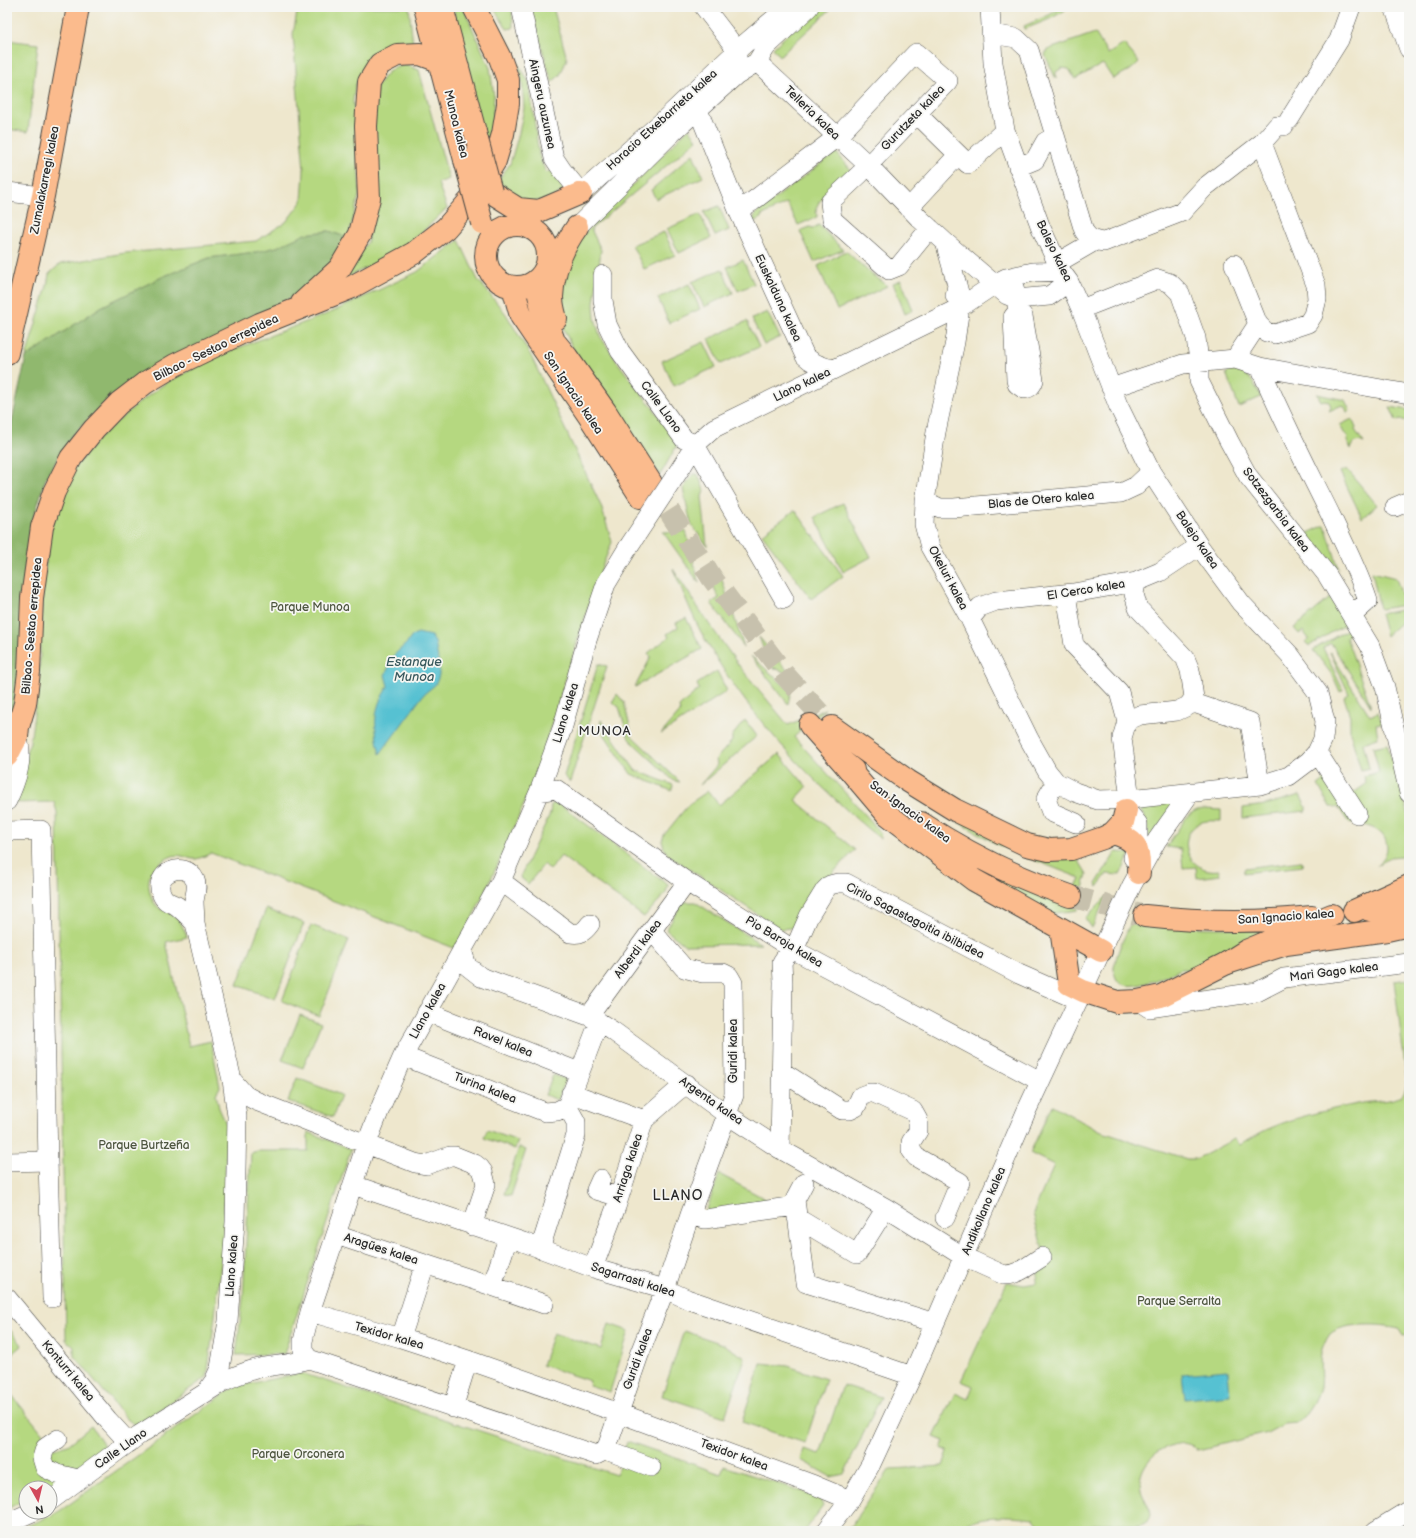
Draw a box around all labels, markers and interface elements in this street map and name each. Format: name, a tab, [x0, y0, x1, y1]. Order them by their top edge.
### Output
street label: Aingeru auzunea	[525, 58, 559, 151]
street label: Horacio Etxebarrieta kalea	[603, 66, 721, 174]
street label: Gurutzeta kalea	[878, 82, 948, 154]
street label: Telleria kalea	[781, 83, 843, 143]
street label: Munoa kalea	[440, 88, 472, 160]
street label: Zumalakarregi kalea	[27, 124, 63, 236]
street label: Balejo kalea	[1033, 218, 1075, 284]
street label: Euskalduna kalea	[751, 252, 805, 344]
street label: Bilbao - Sestao errepidea	[151, 311, 281, 385]
street label: San Ignacio kalea	[540, 349, 606, 437]
street label: Llano kalea	[771, 365, 833, 405]
street label: Calle Llano	[637, 378, 685, 436]
street label: Sotzezgarbia kalea	[1239, 465, 1313, 556]
street label: Blas de Otero kalea	[987, 488, 1095, 512]
street label: Balejo kalea	[1172, 508, 1222, 572]
street label: Okeluri kalea	[925, 543, 971, 613]
street label: Bilbao - Sestao errepidea	[19, 557, 45, 695]
street label: El Cerco kalea	[1046, 576, 1126, 604]
park label: Parque Munoa	[270, 600, 350, 615]
water label: Estanque Munoa	[386, 654, 442, 685]
street label: Llano kalea	[550, 681, 582, 745]
district label: MUNOA	[579, 723, 631, 739]
street label: San Ignacio kalea	[867, 778, 954, 847]
street label: Cirilo Sagastagoitia ibilbidea	[843, 880, 987, 963]
street label: San Ignacio kalea	[1237, 906, 1335, 928]
street label: Pio Baroja kalea	[742, 913, 826, 971]
street label: Alberdi kalea	[611, 916, 665, 981]
street label: Mari Gago kalea	[1289, 959, 1379, 985]
street label: Llano kalea	[406, 980, 450, 1042]
street label: Guridi kalea	[726, 1018, 741, 1083]
street label: Ravel kalea	[471, 1023, 535, 1061]
street label: Turina kalea	[452, 1069, 519, 1107]
street label: Argenta kalea	[676, 1073, 746, 1129]
street label: Arriaga kalea	[610, 1131, 646, 1204]
park label: Parque Burtzeña	[98, 1138, 190, 1153]
street label: Andikollano kalea	[959, 1165, 1009, 1257]
district label: LLANO	[653, 1187, 703, 1204]
street label: Aragües kalea	[342, 1230, 420, 1268]
street label: Llano kalea	[222, 1234, 242, 1297]
street label: Sagarrasti kalea	[589, 1259, 677, 1301]
park label: Parque Serralta	[1137, 1294, 1221, 1309]
street label: Texidor kalea	[353, 1319, 426, 1353]
street label: Guridi kalea	[620, 1326, 656, 1392]
street label: Konturri kalea	[38, 1337, 98, 1405]
street label: Calle Llano	[92, 1425, 150, 1473]
street label: Texidor kalea	[698, 1436, 770, 1474]
park label: Parque Orconera	[251, 1447, 345, 1462]
north arrow	[18, 1480, 58, 1520]
text: N	[34, 1502, 44, 1516]

